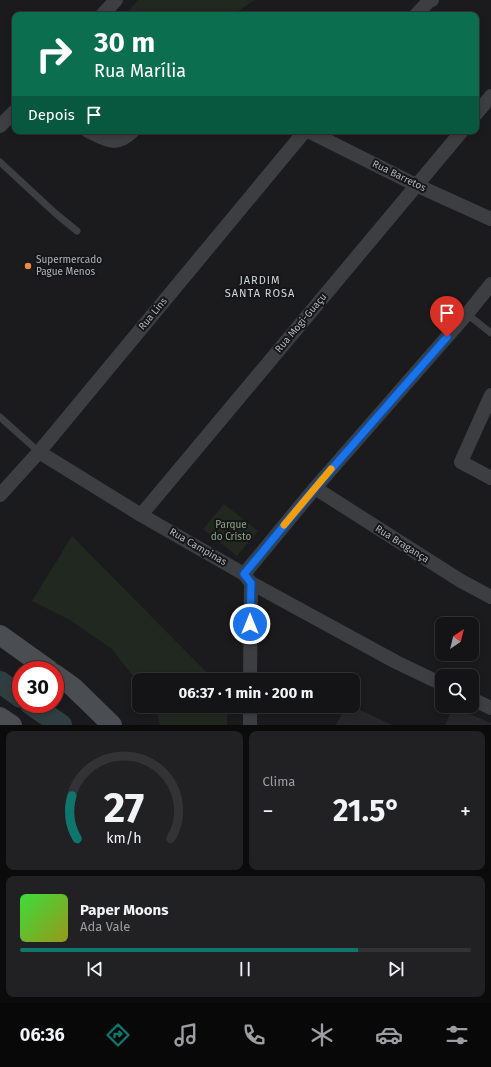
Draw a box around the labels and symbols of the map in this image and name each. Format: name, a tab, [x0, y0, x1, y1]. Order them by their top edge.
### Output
street label: Rua Barretos	[370, 158, 428, 194]
place label: Supermercado Pague Menos	[36, 254, 102, 278]
marker: Supermercado Pague Menos	[23, 261, 33, 271]
district label: JARDIM SANTA ROSA	[225, 274, 295, 300]
street label: Rua Mogi-Guaçu	[273, 291, 329, 355]
street label: Rua Lins	[136, 295, 170, 333]
pin	[430, 296, 464, 337]
park label: Parque do Cristo	[211, 519, 251, 543]
street label: Rua Bragança	[373, 523, 431, 565]
street label: Rua Campinas	[167, 526, 229, 568]
position arrow	[229, 603, 271, 645]
north arrow	[435, 617, 479, 661]
speed limit sign: 30	[12, 661, 64, 713]

